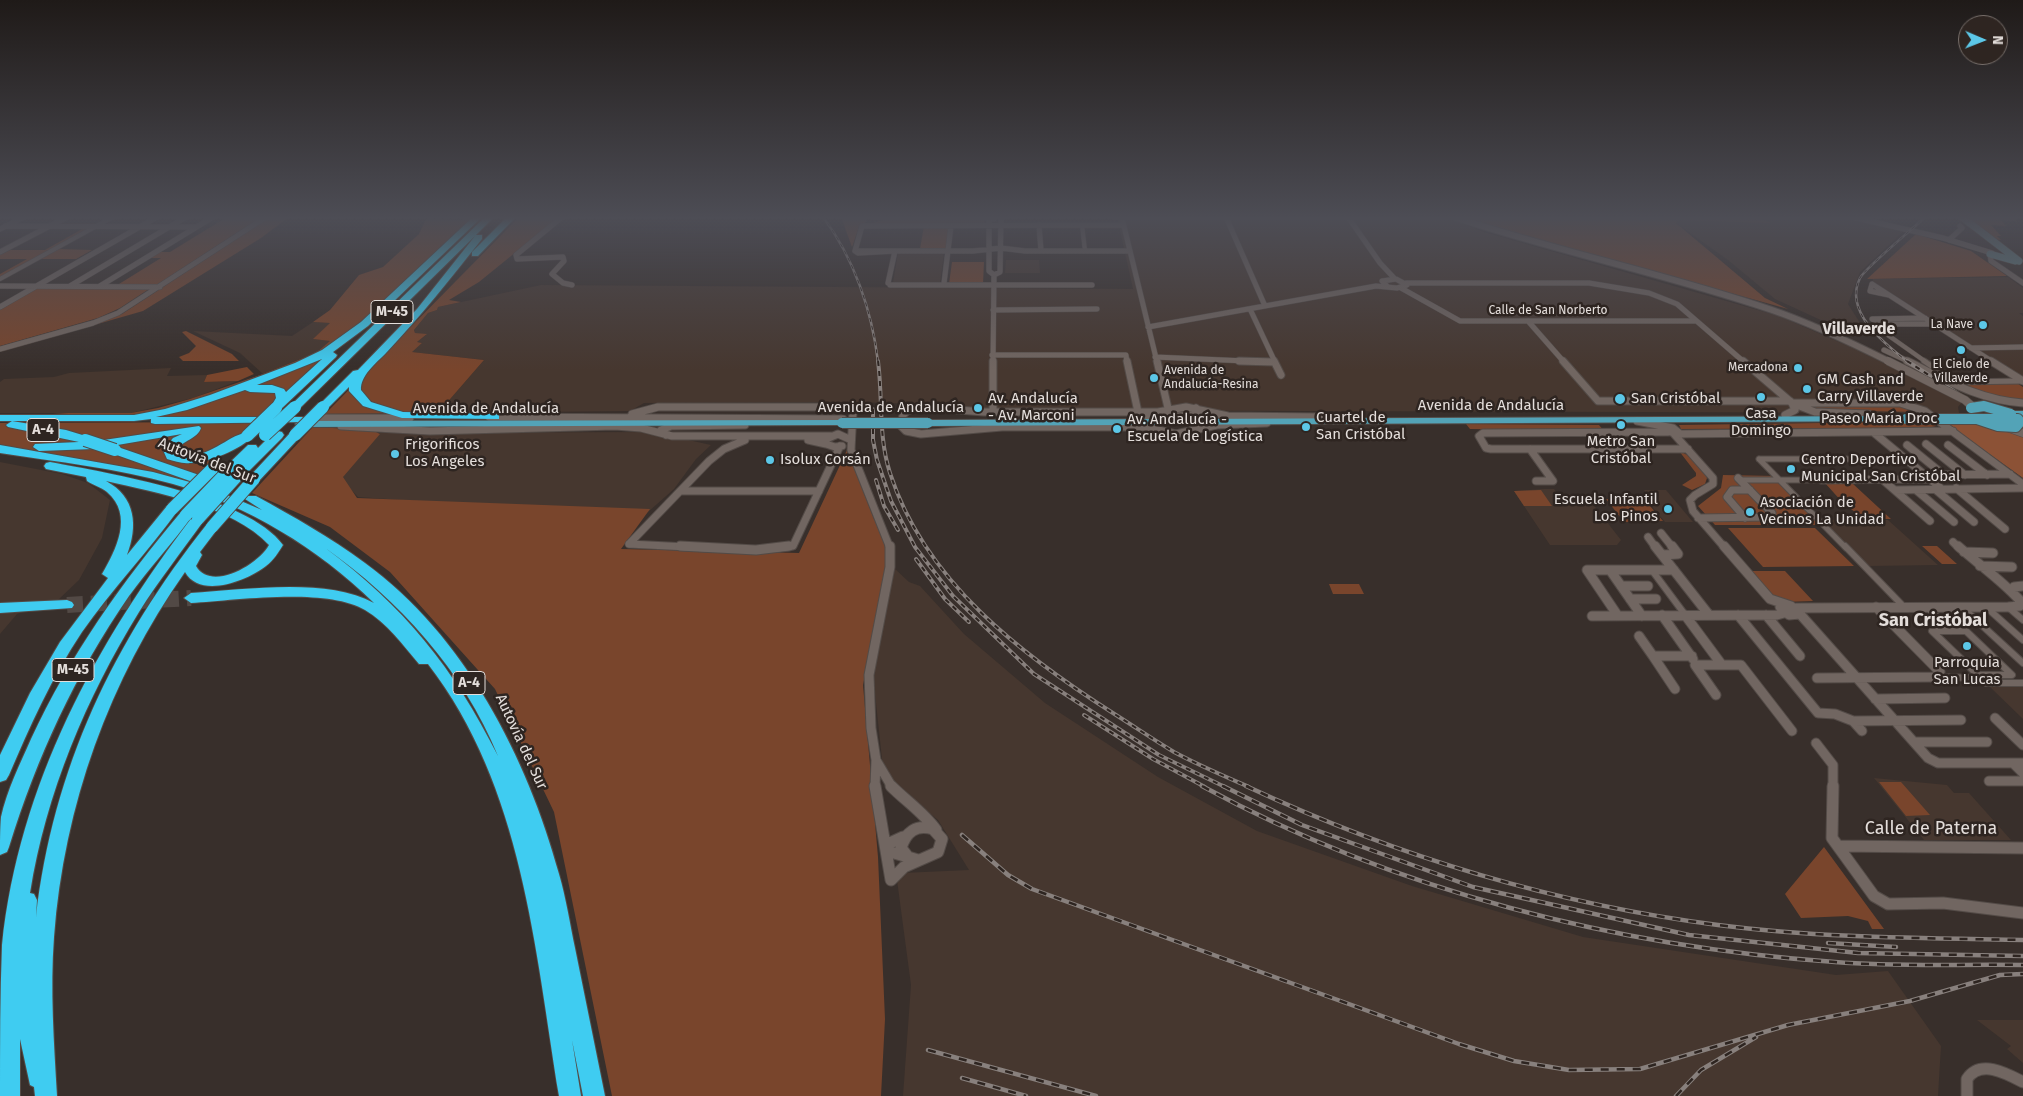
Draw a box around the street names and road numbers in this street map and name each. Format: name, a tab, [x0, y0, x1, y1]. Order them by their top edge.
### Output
road number: M-45	[371, 300, 413, 324]
street label: Calle de San Norberto	[1488, 304, 1608, 318]
street label: Avenida de Andalucía	[1418, 397, 1564, 415]
street label: Avenida de Andalucía	[818, 399, 964, 417]
street label: Avenida de Andalucía	[413, 400, 559, 418]
street label: Paseo María Droc	[1821, 410, 1937, 428]
road number: A-4	[27, 418, 59, 442]
street label: Autovía del Sur	[156, 434, 258, 488]
road number: M-45	[52, 658, 94, 682]
road number: A-4	[453, 671, 485, 694]
street label: Autovía del Sur	[491, 691, 551, 793]
street label: Calle de Paterna	[1865, 818, 1997, 840]

